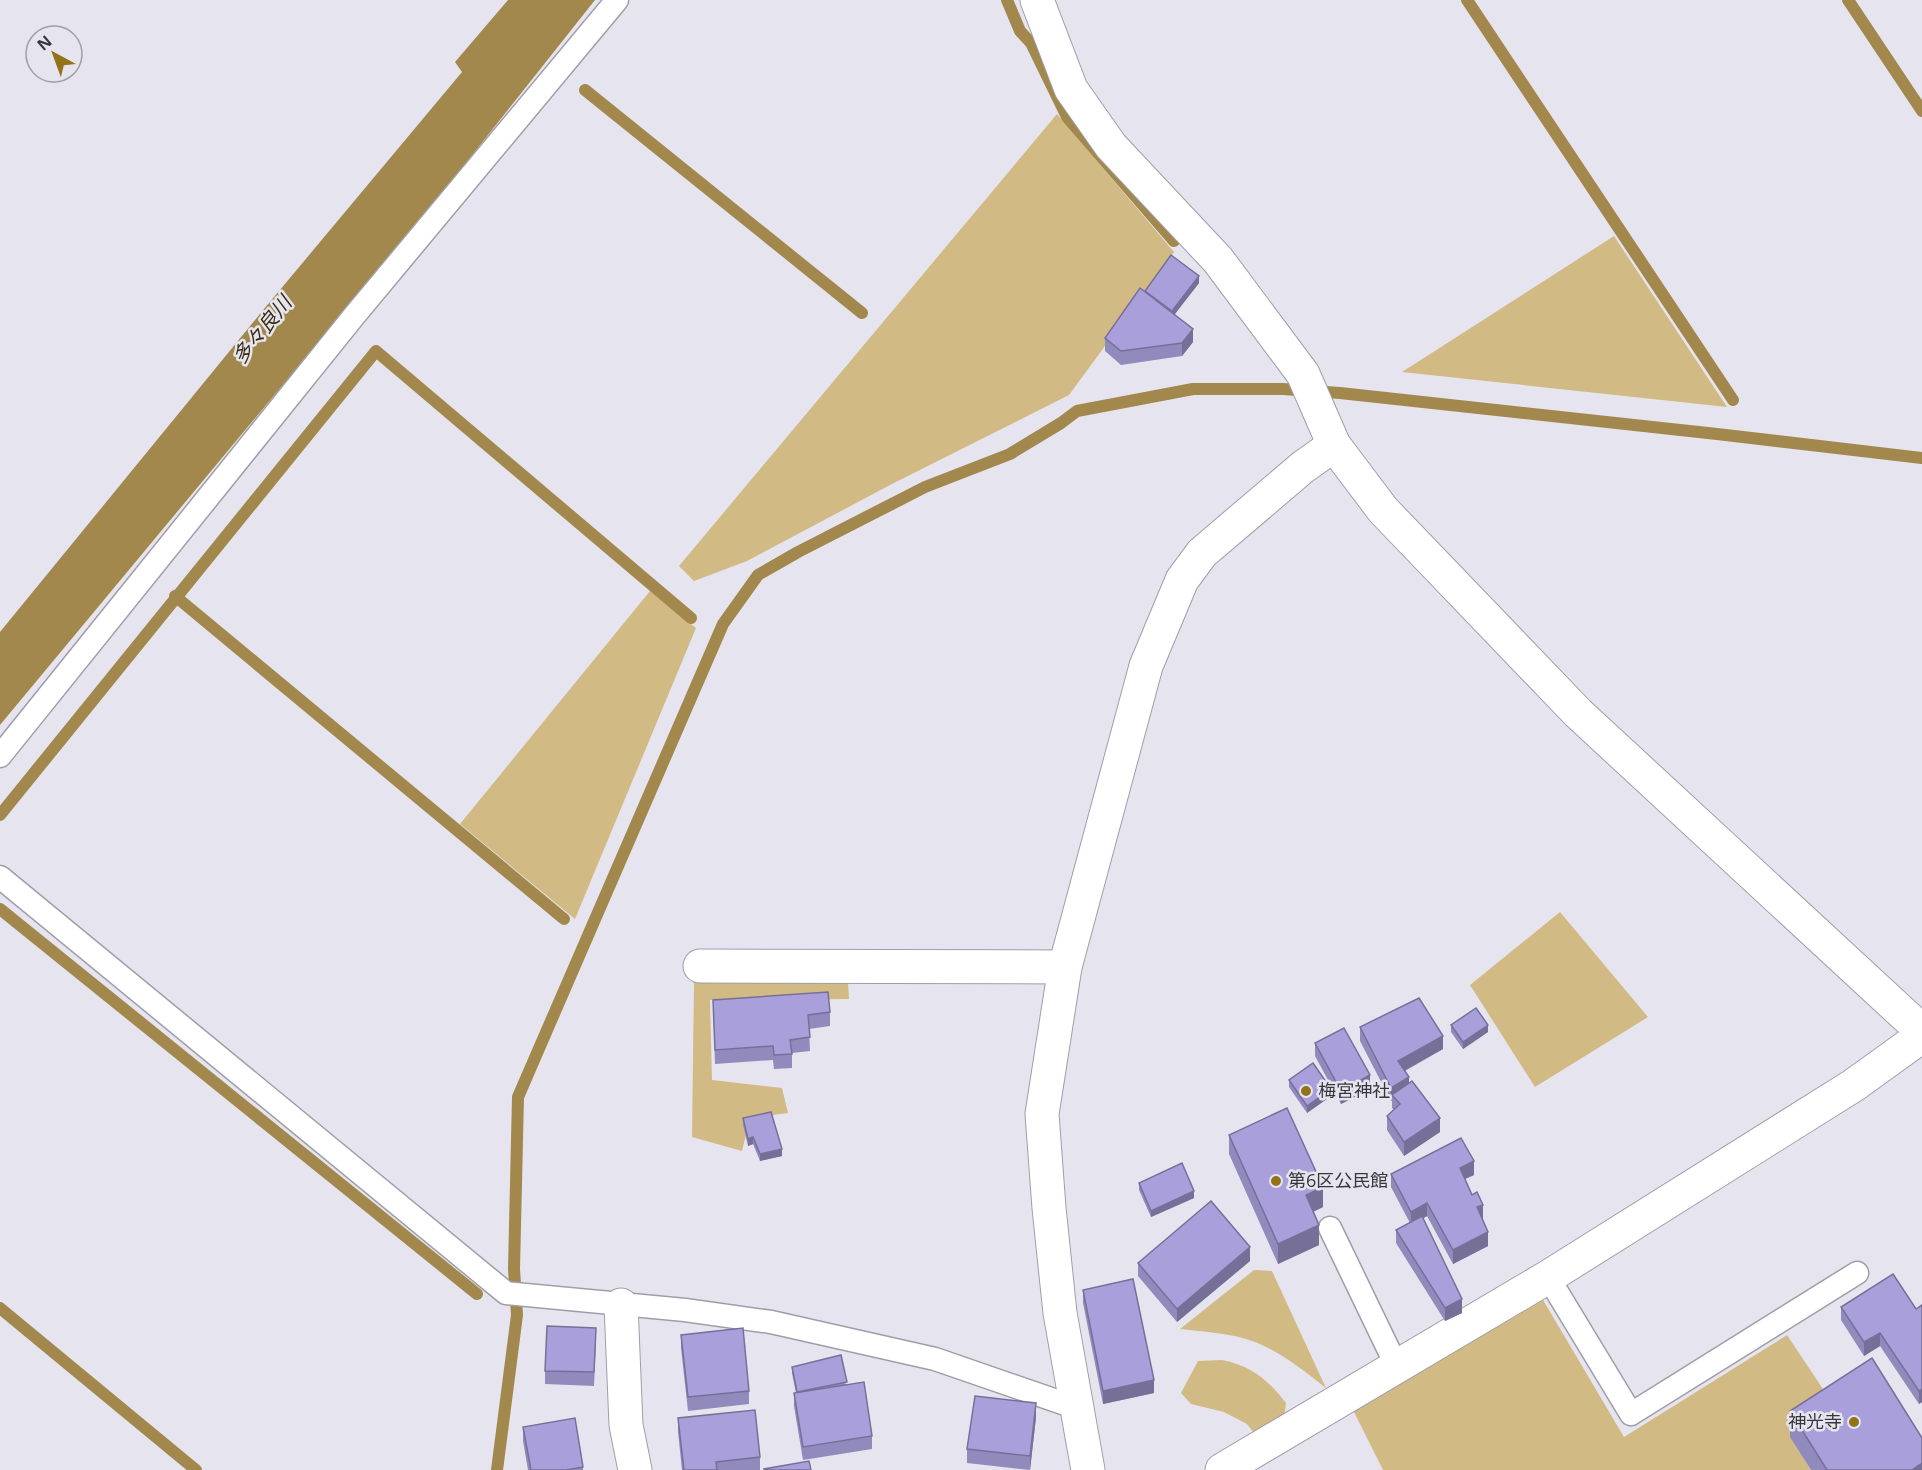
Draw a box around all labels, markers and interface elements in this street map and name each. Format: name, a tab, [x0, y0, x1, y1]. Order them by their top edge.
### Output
north arrow	[24, 24, 84, 84]
text: N	[32, 30, 56, 55]
water label: 多々良川	[226, 289, 299, 369]
place label: 梅宮神社	[1318, 1078, 1390, 1102]
marker: 梅宮神社	[1299, 1084, 1313, 1098]
place label: 第6区公民館	[1288, 1168, 1388, 1192]
marker: 第6区公民館	[1269, 1174, 1283, 1188]
place label: 神光寺	[1788, 1409, 1842, 1433]
marker: 神光寺	[1847, 1415, 1861, 1429]

